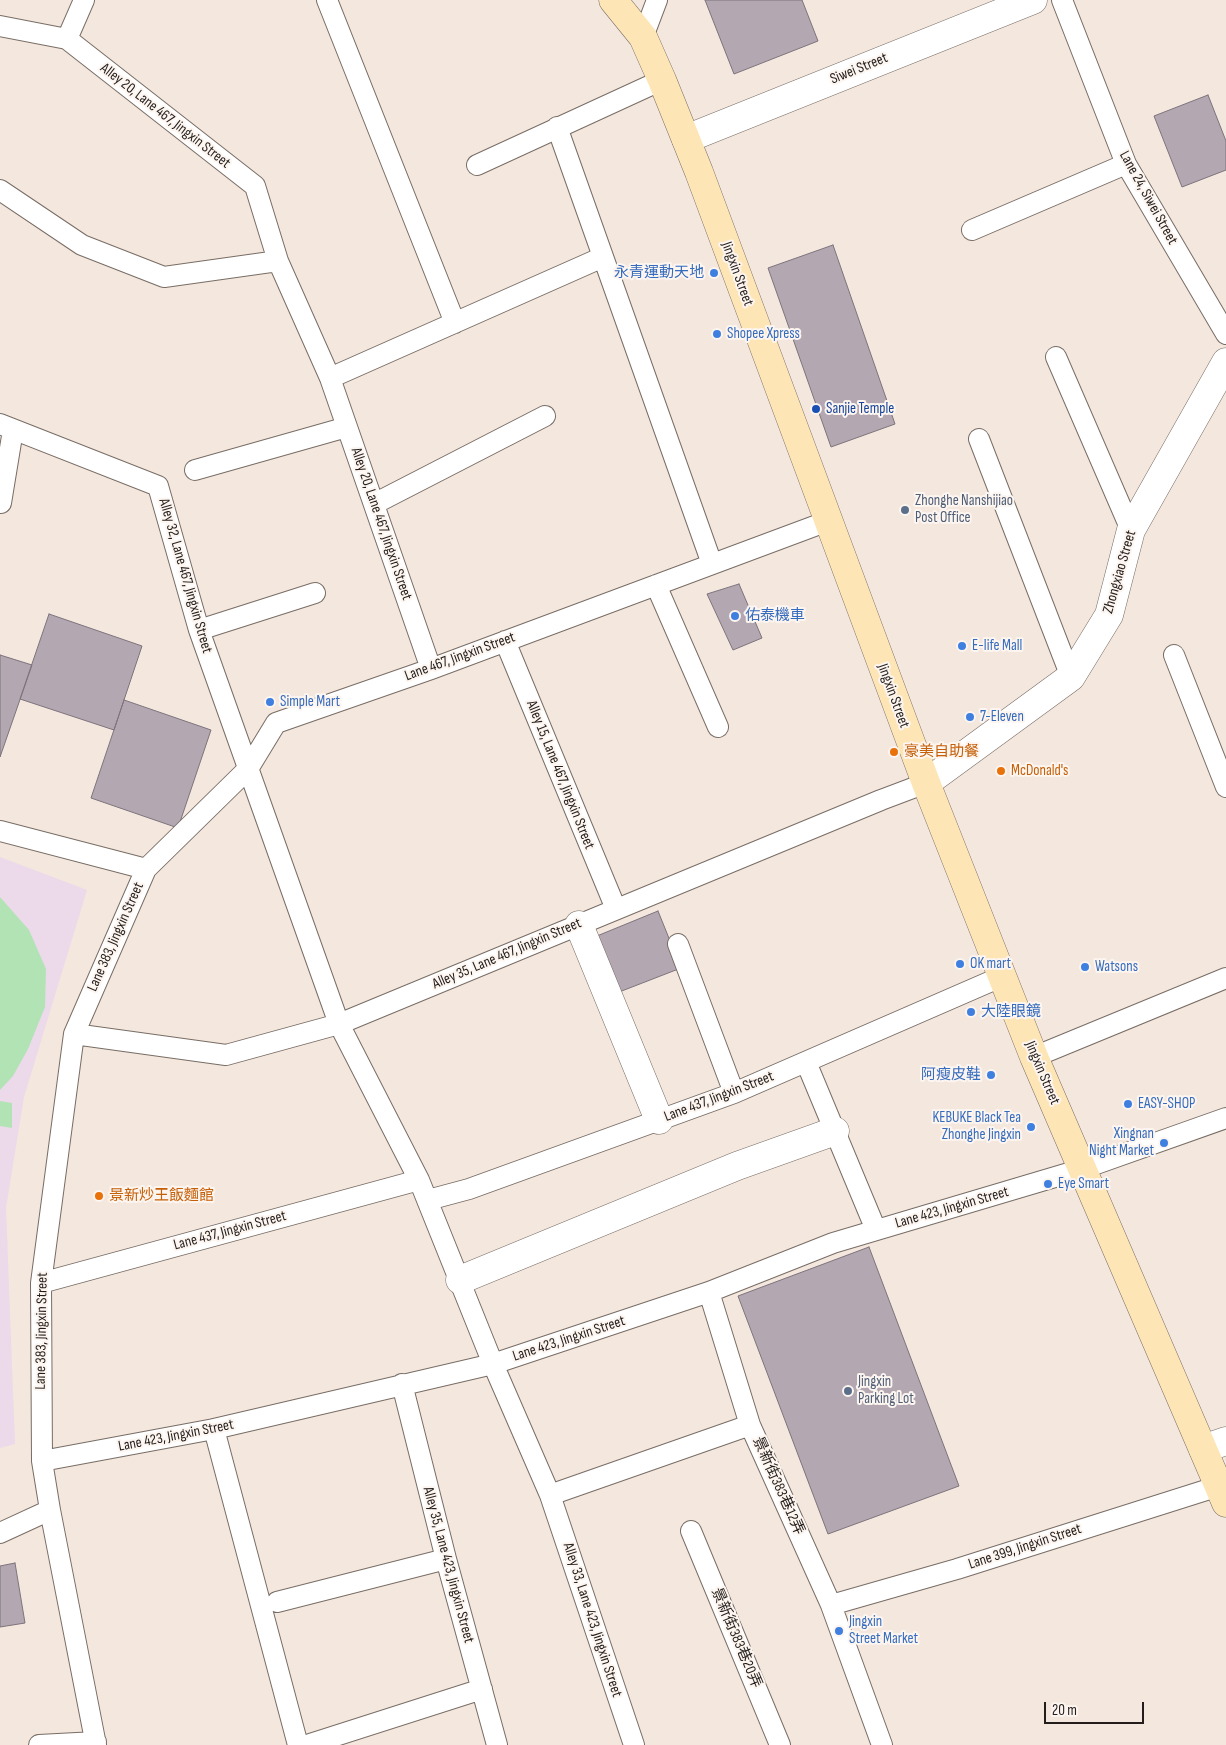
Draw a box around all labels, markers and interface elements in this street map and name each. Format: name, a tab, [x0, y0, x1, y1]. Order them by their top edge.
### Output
street label: Siwei Street	[828, 49, 890, 89]
street label: Alley 20, Lane 467, Jingxin Street	[96, 60, 234, 172]
street label: Lane 24, Siwei Street	[1115, 148, 1181, 248]
street label: Jingxin Street	[717, 239, 757, 309]
place label: 永青運動天地	[614, 264, 704, 282]
marker: 永青運動天地	[708, 267, 720, 279]
place label: Shopee Xpress	[727, 325, 800, 343]
marker: Shopee Xpress	[711, 328, 723, 340]
place label: Sanjie Temple	[826, 400, 894, 418]
marker: Sanjie Temple	[810, 403, 822, 415]
street label: Alley 20, Lane 467, Jingxin Street	[346, 445, 416, 603]
place label: Zhonghe Nanshijiao Post Office	[915, 492, 1013, 527]
street label: Alley 32, Lane 467, Jingxin Street	[154, 497, 216, 655]
marker: Zhonghe Nanshijiao Post Office	[899, 504, 911, 516]
street label: Zhongxiao Street	[1100, 528, 1140, 616]
place label: 佑泰機車	[745, 607, 805, 625]
marker: 佑泰機車	[729, 610, 741, 622]
street label: Lane 467, Jingxin Street	[402, 629, 518, 685]
place label: E-life Mall	[972, 637, 1022, 655]
marker: E-life Mall	[956, 640, 968, 652]
street label: Jingxin Street	[873, 661, 913, 731]
place label: Simple Mart	[280, 693, 340, 711]
marker: Simple Mart	[264, 696, 276, 708]
street label: Alley 15, Lane 467, Jingxin Street	[522, 698, 598, 852]
place label: 7-Eleven	[980, 708, 1024, 726]
marker: 7-Eleven	[964, 711, 976, 723]
place label: 豪美自助餐	[904, 743, 979, 761]
marker: 豪美自助餐	[888, 746, 900, 758]
place label: McDonald's	[1011, 762, 1068, 780]
marker: McDonald's	[995, 765, 1007, 777]
street label: Lane 383, Jingxin Street	[84, 880, 148, 994]
street label: Alley 35, Lane 467, Jingxin Street	[430, 914, 584, 994]
place label: OK mart	[970, 955, 1011, 973]
marker: OK mart	[954, 958, 966, 970]
place label: Watsons	[1095, 958, 1138, 976]
marker: Watsons	[1079, 961, 1091, 973]
place label: 大陸眼鏡	[981, 1003, 1041, 1021]
marker: 大陸眼鏡	[965, 1006, 977, 1018]
street label: Jingxin Street	[1021, 1039, 1063, 1107]
place label: 阿瘦皮鞋	[921, 1066, 981, 1084]
street label: Lane 437, Jingxin Street	[662, 1068, 776, 1126]
marker: 阿瘦皮鞋	[985, 1069, 997, 1081]
place label: EASY-SHOP	[1138, 1095, 1195, 1113]
marker: EASY-SHOP	[1122, 1098, 1134, 1110]
place label: KEBUKE Black Tea Zhonghe Jingxin	[932, 1109, 1021, 1144]
marker: KEBUKE Black Tea Zhonghe Jingxin	[1025, 1121, 1037, 1133]
place label: Xingnan Night Market	[1089, 1125, 1154, 1160]
marker: Xingnan Night Market	[1158, 1137, 1170, 1149]
place label: Eye Smart	[1058, 1175, 1109, 1193]
marker: Eye Smart	[1042, 1178, 1054, 1190]
street label: Lane 423, Jingxin Street	[893, 1183, 1011, 1233]
place label: 景新炒王飯麵館	[109, 1187, 214, 1205]
marker: 景新炒王飯麵館	[93, 1190, 105, 1202]
street label: Lane 437, Jingxin Street	[172, 1207, 288, 1255]
street label: Lane 383, Jingxin Street	[32, 1272, 52, 1390]
street label: Lane 423, Jingxin Street	[510, 1312, 628, 1366]
place label: Jingxin Parking Lot	[858, 1373, 914, 1408]
marker: Jingxin Parking Lot	[842, 1385, 854, 1397]
street label: Lane 423, Jingxin Street	[117, 1416, 235, 1456]
street label: 景新街383巷12弄	[748, 1434, 808, 1538]
street label: Alley 35, Lane 423, Jingxin Street	[418, 1485, 478, 1645]
street label: Lane 399, Jingxin Street	[966, 1520, 1084, 1574]
street label: Alley 33, Lane 423, Jingxin Street	[559, 1541, 625, 1699]
street label: 景新街383巷20弄	[707, 1585, 765, 1691]
place label: Jingxin Street Market	[849, 1613, 918, 1648]
marker: Jingxin Street Market	[833, 1625, 845, 1637]
scale bar	[1046, 1692, 1146, 1724]
text: 20 m	[1052, 1701, 1077, 1720]

